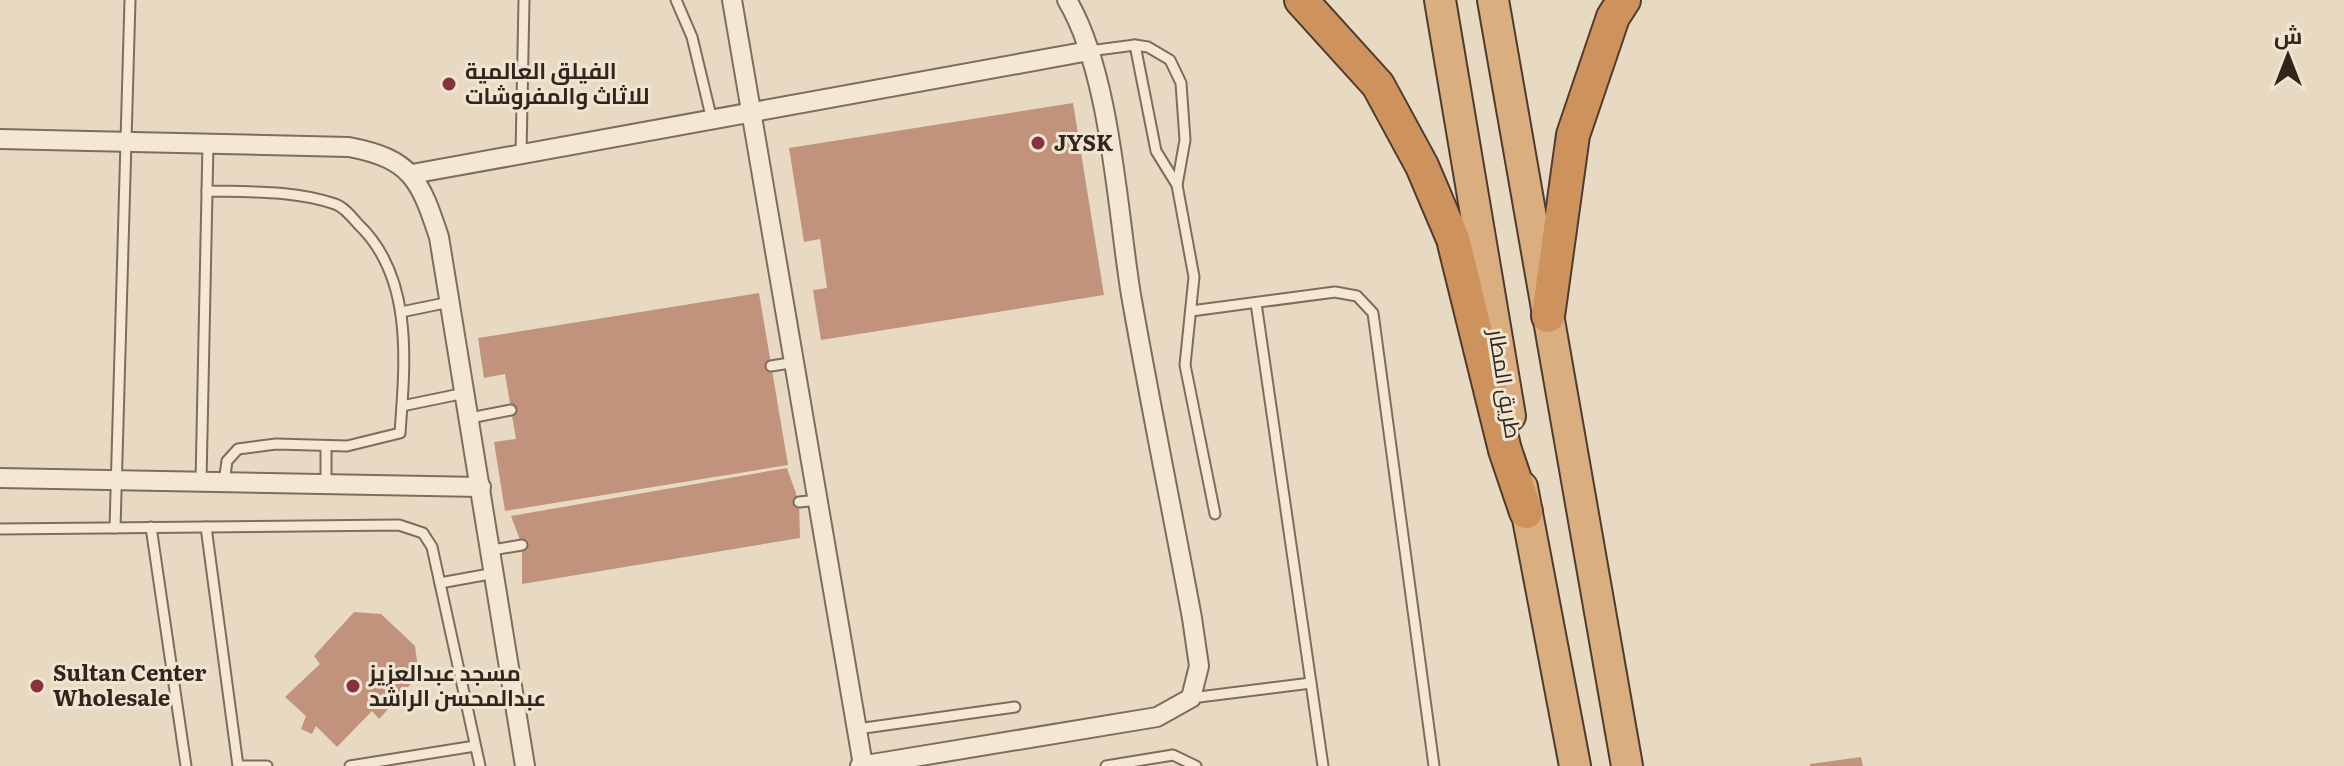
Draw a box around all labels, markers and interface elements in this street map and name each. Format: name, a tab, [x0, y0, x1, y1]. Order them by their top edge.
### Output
north arrow	[2248, 16, 2328, 96]
text: ش	[2274, 18, 2302, 51]
place label: الفيلق العالمية للاثاث والمفروشات	[465, 53, 650, 111]
marker: الفيلق العالمية للاثاث والمفروشات	[440, 75, 458, 93]
place label: JYSK	[1054, 125, 1114, 158]
marker: JYSK	[1029, 134, 1047, 152]
street label: طريق المطار	[1481, 325, 1531, 441]
place label: Sultan Center Wholesale	[53, 655, 206, 713]
place label: مسجد عبدالعزيز عبدالمحسن الراشد	[368, 655, 546, 713]
marker: Sultan Center Wholesale	[28, 677, 46, 695]
marker: مسجد عبدالعزيز عبدالمحسن الراشد	[344, 677, 362, 695]

